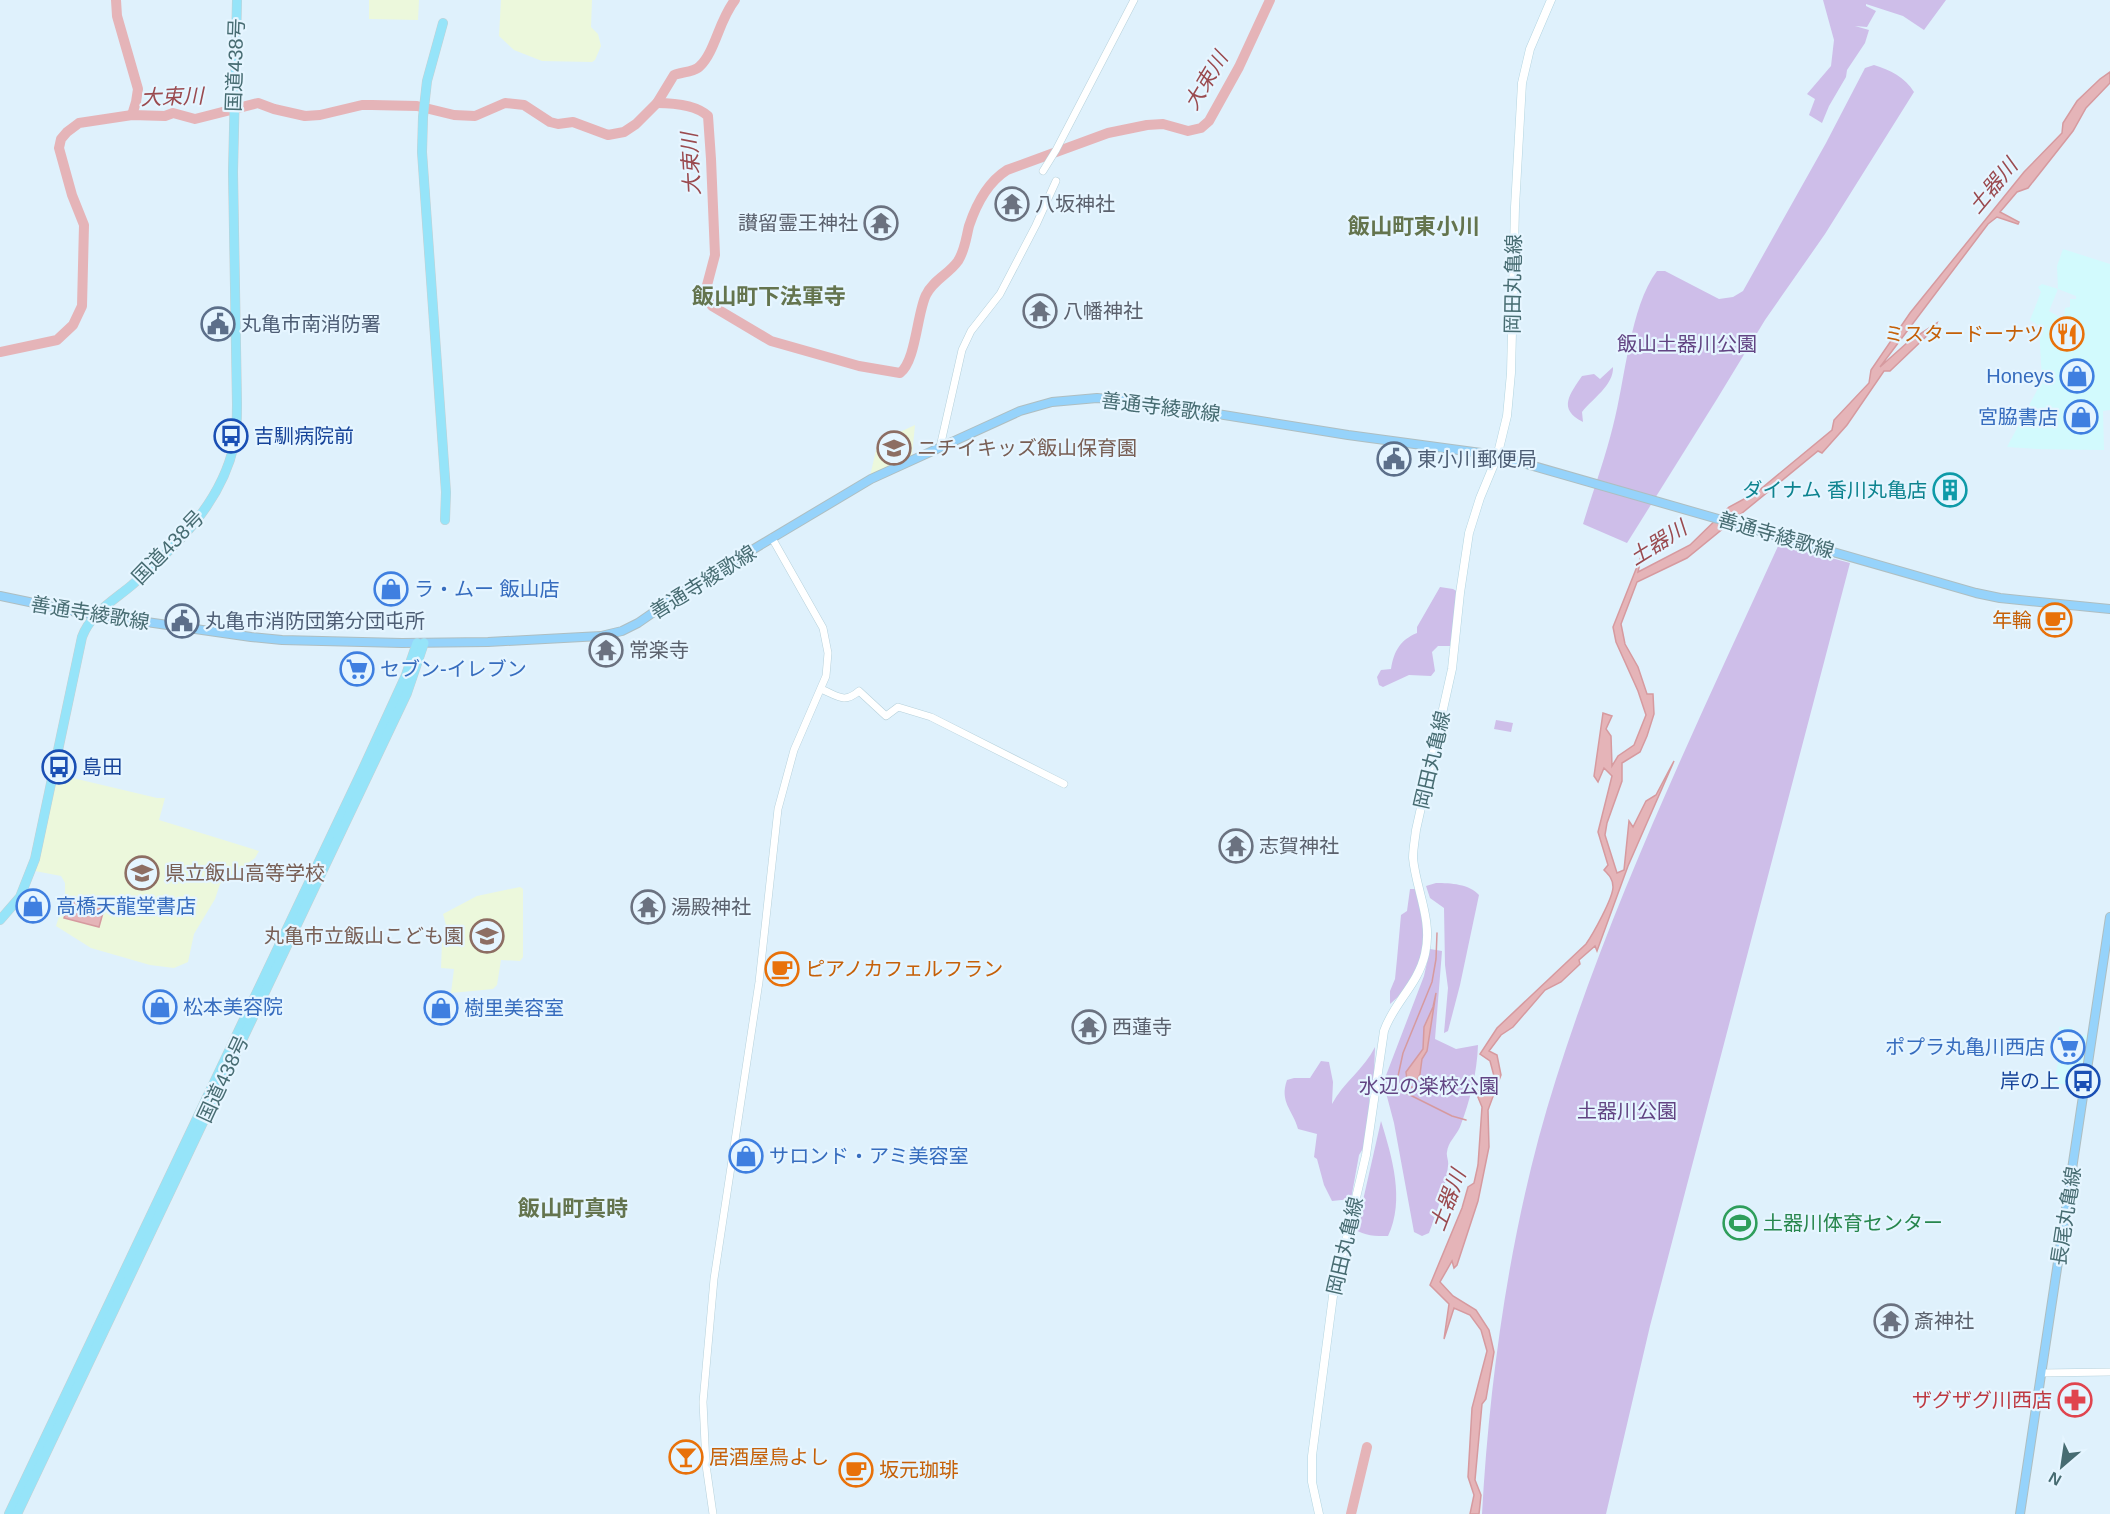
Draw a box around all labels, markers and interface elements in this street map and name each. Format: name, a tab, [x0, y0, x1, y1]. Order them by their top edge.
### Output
street label: 国道438号	[222, 18, 248, 112]
water label: 大束川	[1179, 46, 1233, 114]
water label: 大束川	[140, 84, 206, 109]
water label: 大束川	[677, 130, 704, 196]
water label: 土器川	[1964, 153, 2023, 217]
temple icon: 八坂神社	[994, 186, 1030, 222]
place label: 八坂神社	[1035, 193, 1115, 215]
temple icon: 讃留霊王神社	[863, 205, 899, 241]
place label: 讃留霊王神社	[738, 212, 858, 234]
district label: 飯山町東小川	[1347, 214, 1480, 239]
street label: 岡田丸亀線	[1501, 234, 1525, 334]
district label: 飯山町下法軍寺	[691, 284, 846, 309]
temple icon: 八幡神社	[1022, 293, 1058, 329]
place label: 八幡神社	[1063, 300, 1143, 322]
public building icon: 丸亀市南消防署	[200, 306, 236, 342]
place label: 丸亀市南消防署	[241, 313, 381, 335]
restaurant icon: ミスタードーナツ	[2049, 316, 2085, 352]
place label: ミスタードーナツ	[1884, 323, 2044, 345]
park label: 飯山土器川公園	[1617, 333, 1757, 355]
shop icon: Honeys	[2059, 358, 2095, 394]
place label: Honeys	[1986, 365, 2054, 387]
street label: 善通寺綾歌線	[1100, 389, 1222, 425]
shop icon: 宮脇書店	[2063, 399, 2099, 435]
place label: 宮脇書店	[1978, 406, 2058, 428]
bus stop icon: 吉馴病院前	[213, 418, 249, 454]
place label: 吉馴病院前	[254, 425, 354, 447]
school or university icon: ニチイキッズ飯山保育園	[876, 430, 912, 466]
place label: ニチイキッズ飯山保育園	[917, 437, 1137, 459]
public building icon: 東小川郵便局	[1376, 441, 1412, 477]
place label: 東小川郵便局	[1417, 448, 1537, 470]
building icon: ダイナム 香川丸亀店	[1932, 472, 1968, 508]
place label: ダイナム 香川丸亀店	[1742, 479, 1927, 501]
street label: 国道438号	[128, 506, 208, 588]
street label: 善通寺綾歌線	[1715, 508, 1837, 562]
water label: 土器川	[1625, 515, 1692, 569]
street label: 善通寺綾歌線	[646, 541, 760, 623]
shop icon: ラ・ムー 飯山店	[373, 571, 409, 607]
place label: ラ・ムー 飯山店	[414, 578, 560, 600]
street label: 善通寺綾歌線	[29, 593, 151, 633]
cafe icon: 年輪	[2037, 602, 2073, 638]
public building icon: 丸亀市消防団第分団屯所	[164, 603, 200, 639]
place label: 年輪	[1992, 609, 2032, 631]
place label: 丸亀市消防団第分団屯所	[205, 610, 425, 632]
temple icon: 常楽寺	[588, 632, 624, 668]
place label: 常楽寺	[629, 639, 689, 661]
supermarket icon: セブン-イレブン	[339, 651, 375, 687]
place label: セブン-イレブン	[380, 658, 527, 680]
street label: 岡田丸亀線	[1410, 709, 1454, 811]
bus stop icon: 島田	[41, 749, 77, 785]
place label: 島田	[82, 756, 122, 778]
temple icon: 志賀神社	[1218, 828, 1254, 864]
place label: 志賀神社	[1259, 835, 1339, 857]
school or university icon: 県立飯山高等学校	[124, 855, 160, 891]
place label: 県立飯山高等学校	[165, 862, 325, 884]
shop icon: 高橋天龍堂書店	[15, 888, 51, 924]
temple icon: 湯殿神社	[630, 889, 666, 925]
place label: 高橋天龍堂書店	[56, 895, 196, 917]
place label: 湯殿神社	[671, 896, 751, 918]
school or university icon: 丸亀市立飯山こども園	[469, 918, 505, 954]
place label: 丸亀市立飯山こども園	[264, 925, 464, 947]
cafe icon: ピアノカフェルフラン	[764, 951, 800, 987]
place label: ピアノカフェルフラン	[805, 958, 1003, 980]
shop icon: 松本美容院	[142, 989, 178, 1025]
shop icon: 樹里美容室	[423, 990, 459, 1026]
place label: 松本美容院	[183, 996, 283, 1018]
place label: 樹里美容室	[464, 997, 564, 1019]
temple icon: 西蓮寺	[1071, 1009, 1107, 1045]
place label: 西蓮寺	[1112, 1016, 1172, 1038]
supermarket icon: ポプラ丸亀川西店	[2050, 1029, 2086, 1065]
street label: 国道438号	[193, 1032, 253, 1126]
place label: ポプラ丸亀川西店	[1885, 1036, 2045, 1058]
bus stop icon: 岸の上	[2065, 1063, 2101, 1099]
place label: 岸の上	[2000, 1070, 2060, 1092]
park label: 水辺の楽校公園	[1359, 1075, 1499, 1097]
park label: 土器川公園	[1577, 1100, 1677, 1122]
shop icon: サロンド・アミ美容室	[728, 1138, 764, 1174]
place label: サロンド・アミ美容室	[769, 1145, 969, 1167]
water label: 土器川	[1426, 1164, 1470, 1233]
street label: 長尾丸亀線	[2047, 1165, 2085, 1267]
street label: 岡田丸亀線	[1323, 1195, 1367, 1297]
district label: 飯山町真時	[517, 1196, 628, 1221]
sports icon: 土器川体育センター	[1722, 1205, 1758, 1241]
place label: 土器川体育センター	[1763, 1212, 1943, 1234]
temple icon: 斎神社	[1873, 1303, 1909, 1339]
place label: 斎神社	[1914, 1310, 1974, 1332]
pharmacy icon: ザグザグ川西店	[2057, 1382, 2093, 1418]
place label: ザグザグ川西店	[1912, 1389, 2052, 1411]
north arrow	[2032, 1436, 2092, 1496]
bar icon: 居酒屋鳥よし	[668, 1439, 704, 1475]
place label: 居酒屋鳥よし	[709, 1446, 829, 1468]
cafe icon: 坂元珈琲	[838, 1452, 874, 1488]
place label: 坂元珈琲	[879, 1459, 959, 1481]
text: N	[2046, 1468, 2064, 1489]

